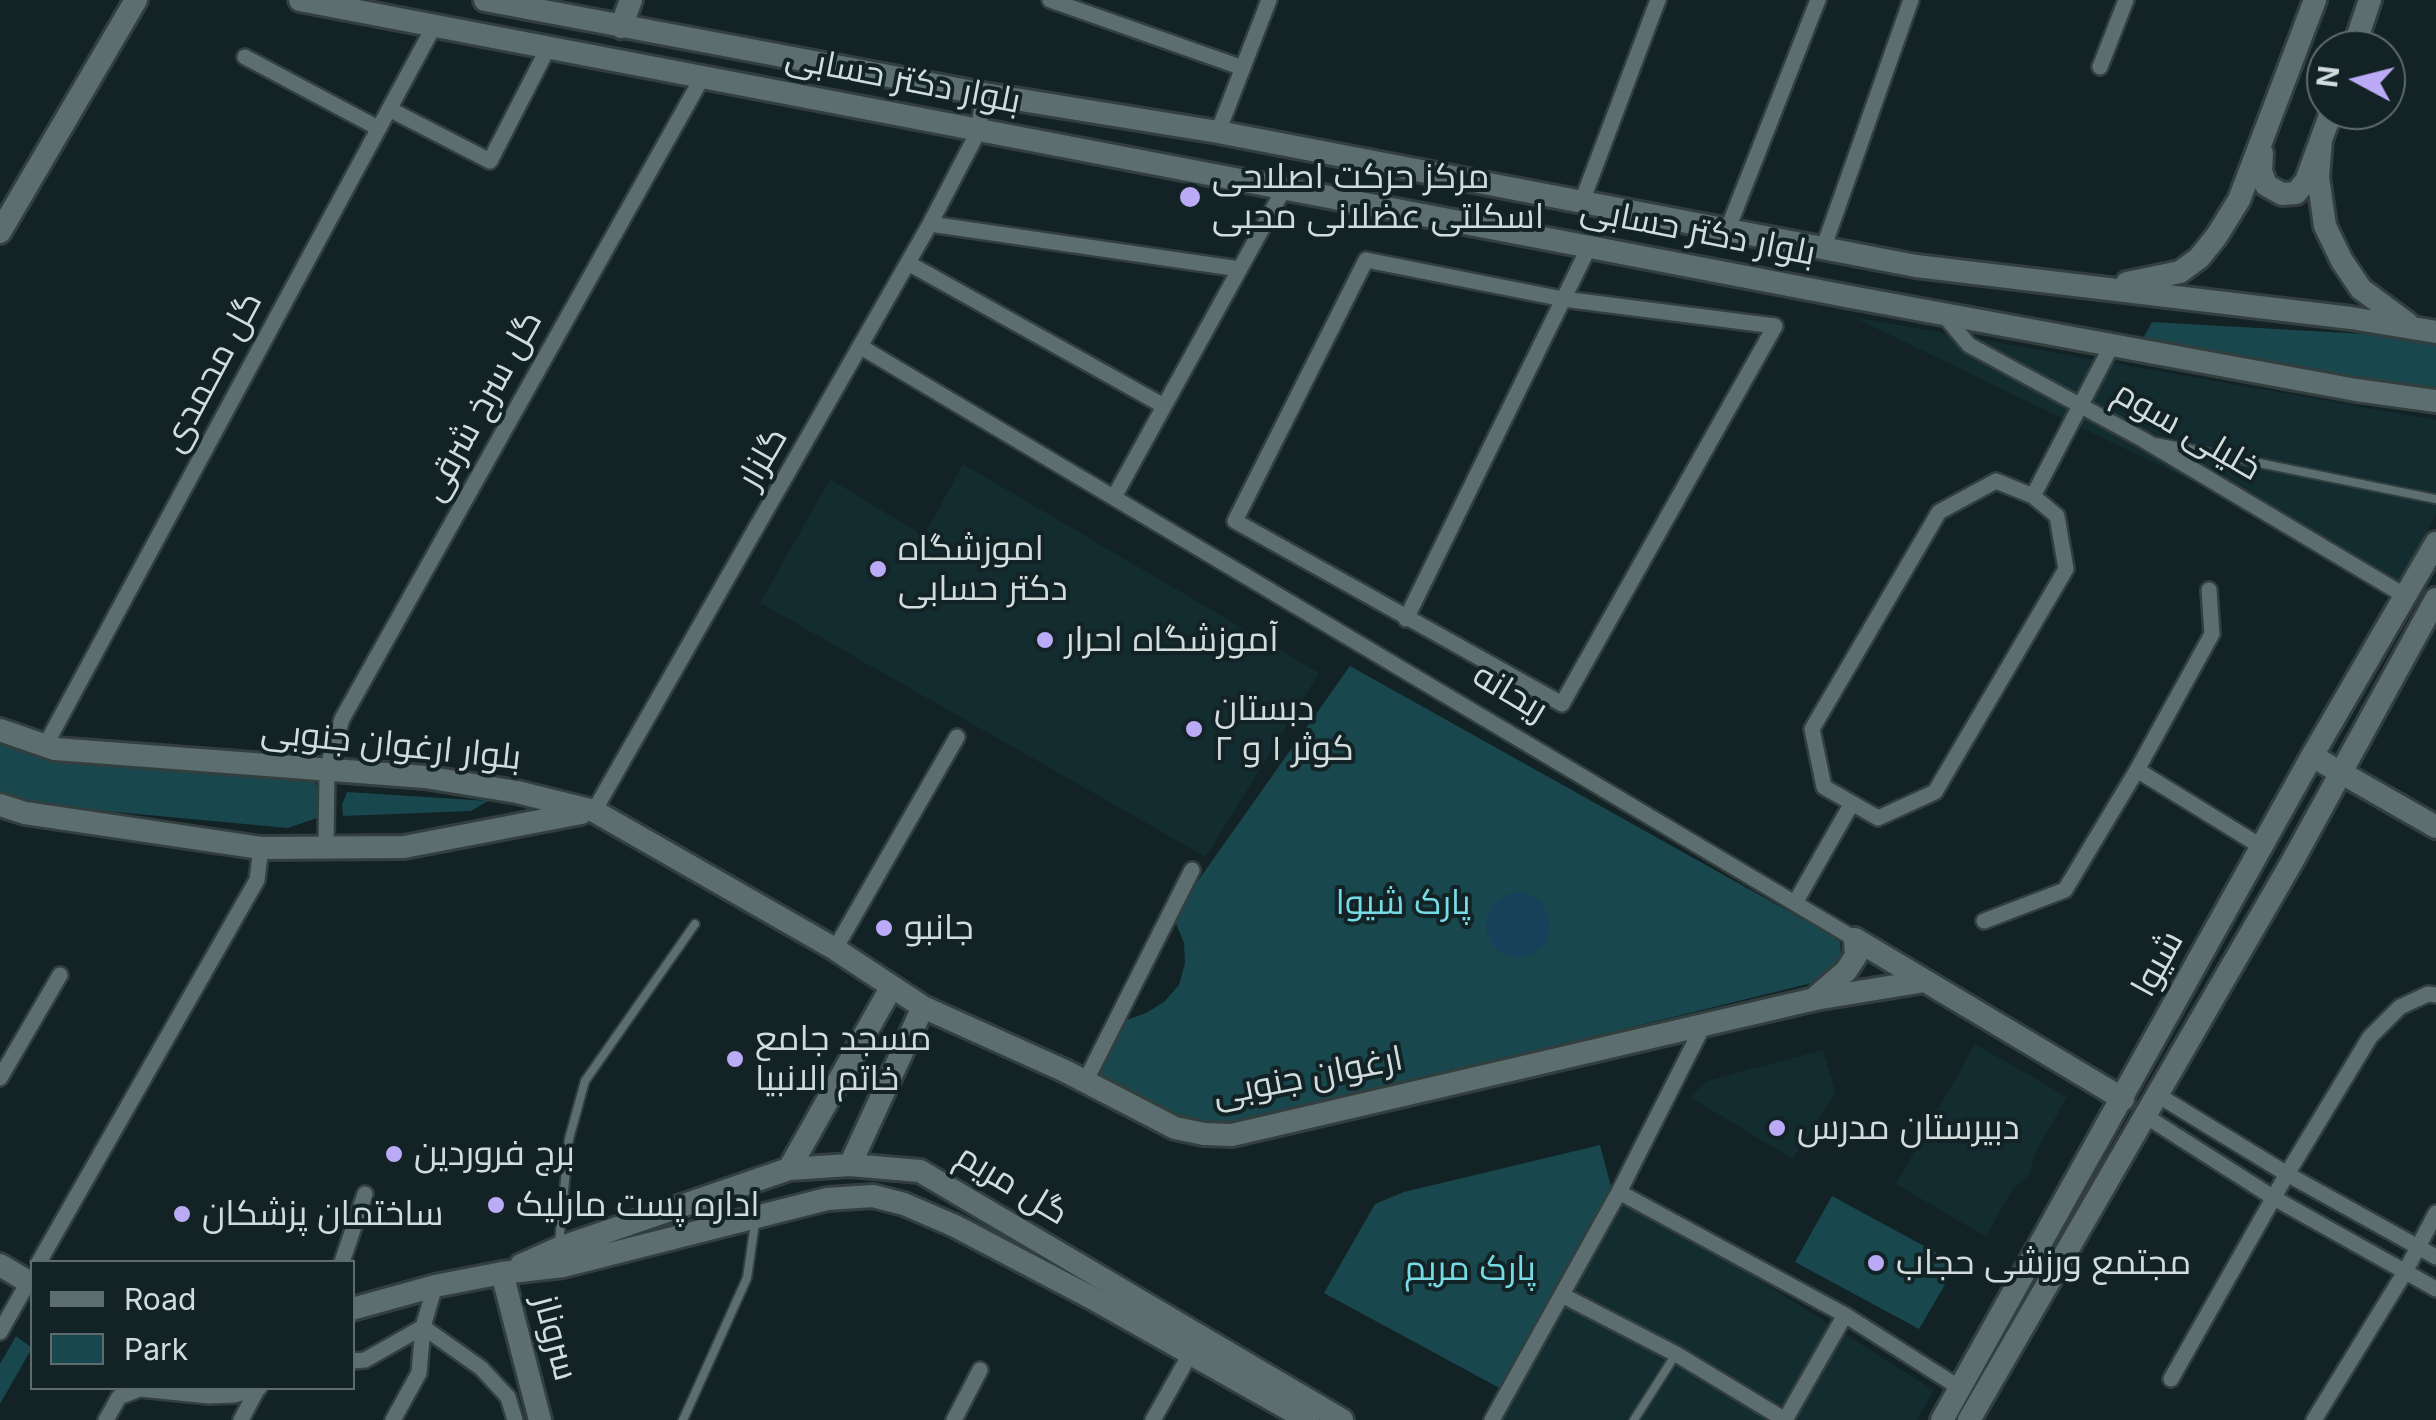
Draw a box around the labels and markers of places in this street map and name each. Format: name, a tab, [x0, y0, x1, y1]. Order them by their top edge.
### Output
place label: مرکز حرکت اصلاحی اسکلتی عضلانی محبی	[1212, 156, 1544, 238]
marker: مرکز حرکت اصلاحی اسکلتی عضلانی محبی	[1177, 184, 1203, 210]
place label: اموزشگاه دکتر حسابی	[898, 528, 1068, 610]
marker: اموزشگاه دکتر حسابی	[867, 558, 889, 580]
place label: آموزشگاه احرار	[1065, 619, 1279, 661]
marker: آموزشگاه احرار	[1034, 629, 1056, 651]
place label: دبستان کوثر ۱ و ۲	[1214, 688, 1354, 770]
marker: دبستان کوثر ۱ و ۲	[1183, 718, 1205, 740]
place label: جانبو	[904, 907, 974, 949]
marker: جانبو	[873, 917, 895, 939]
place label: مسجد جامع خاتم الانبیا	[755, 1018, 932, 1100]
marker: مسجد جامع خاتم الانبیا	[724, 1048, 746, 1070]
place label: دبیرستان مدرس	[1797, 1107, 2020, 1149]
marker: دبیرستان مدرس	[1766, 1117, 1788, 1139]
place label: برج فروردین	[414, 1133, 575, 1175]
marker: برج فروردین	[383, 1143, 405, 1165]
place label: اداره پست مارلیک	[516, 1184, 760, 1226]
place label: ساختمان پزشکان	[202, 1193, 444, 1235]
marker: اداره پست مارلیک	[485, 1194, 507, 1216]
marker: ساختمان پزشکان	[171, 1203, 193, 1225]
place label: مجتمع ورزشی حجاب	[1896, 1242, 2191, 1284]
marker: مجتمع ورزشی حجاب	[1865, 1252, 1887, 1274]

